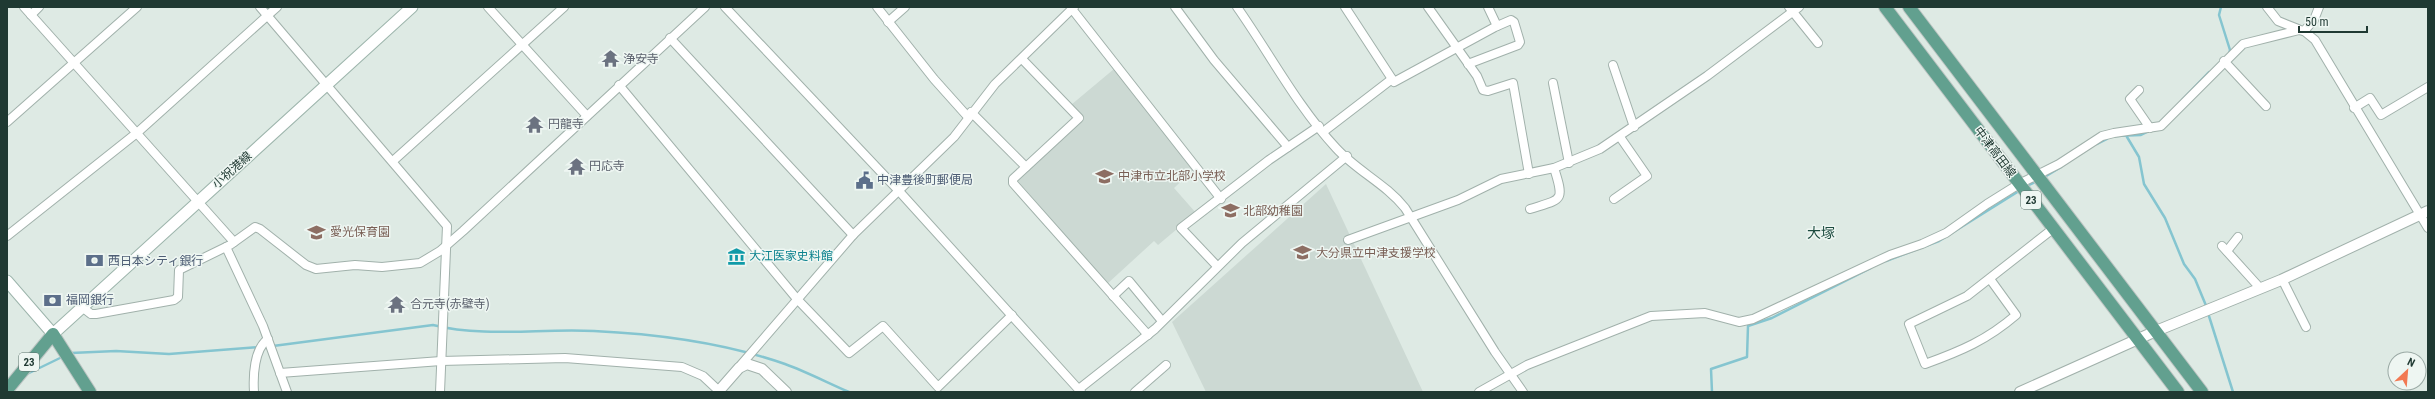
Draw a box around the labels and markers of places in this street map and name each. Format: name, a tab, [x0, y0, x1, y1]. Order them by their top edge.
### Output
temple icon: 浄安寺	[600, 49, 620, 69]
place label: 浄安寺	[623, 52, 659, 66]
temple icon: 円龍寺	[525, 114, 545, 134]
place label: 円龍寺	[548, 117, 584, 131]
temple icon: 円応寺	[566, 156, 586, 176]
place label: 円応寺	[589, 159, 625, 173]
school or university icon: 中津市立北部小学校	[1095, 166, 1115, 186]
place label: 中津市立北部小学校	[1118, 169, 1226, 183]
public building icon: 中津豊後町郵便局	[854, 170, 874, 190]
place label: 中津豊後町郵便局	[877, 173, 973, 187]
school or university icon: 北部幼稚園	[1220, 201, 1240, 221]
place label: 北部幼稚園	[1243, 204, 1303, 218]
school or university icon: 愛光保育園	[307, 222, 327, 242]
place label: 愛光保育園	[330, 225, 390, 239]
school or university icon: 大分県立中津支援学校	[1293, 243, 1313, 263]
museum icon: 大江医家史料館	[726, 246, 746, 266]
place label: 大分県立中津支援学校	[1316, 246, 1436, 260]
place label: 大江医家史料館	[749, 249, 833, 263]
bank icon: 西日本シティ銀行	[85, 251, 105, 271]
place label: 西日本シティ銀行	[108, 254, 203, 268]
bank icon: 福岡銀行	[43, 290, 63, 310]
place label: 福岡銀行	[66, 293, 114, 307]
temple icon: 合元寺(赤壁寺)	[387, 294, 407, 314]
place label: 合元寺(赤壁寺)	[410, 297, 490, 311]

